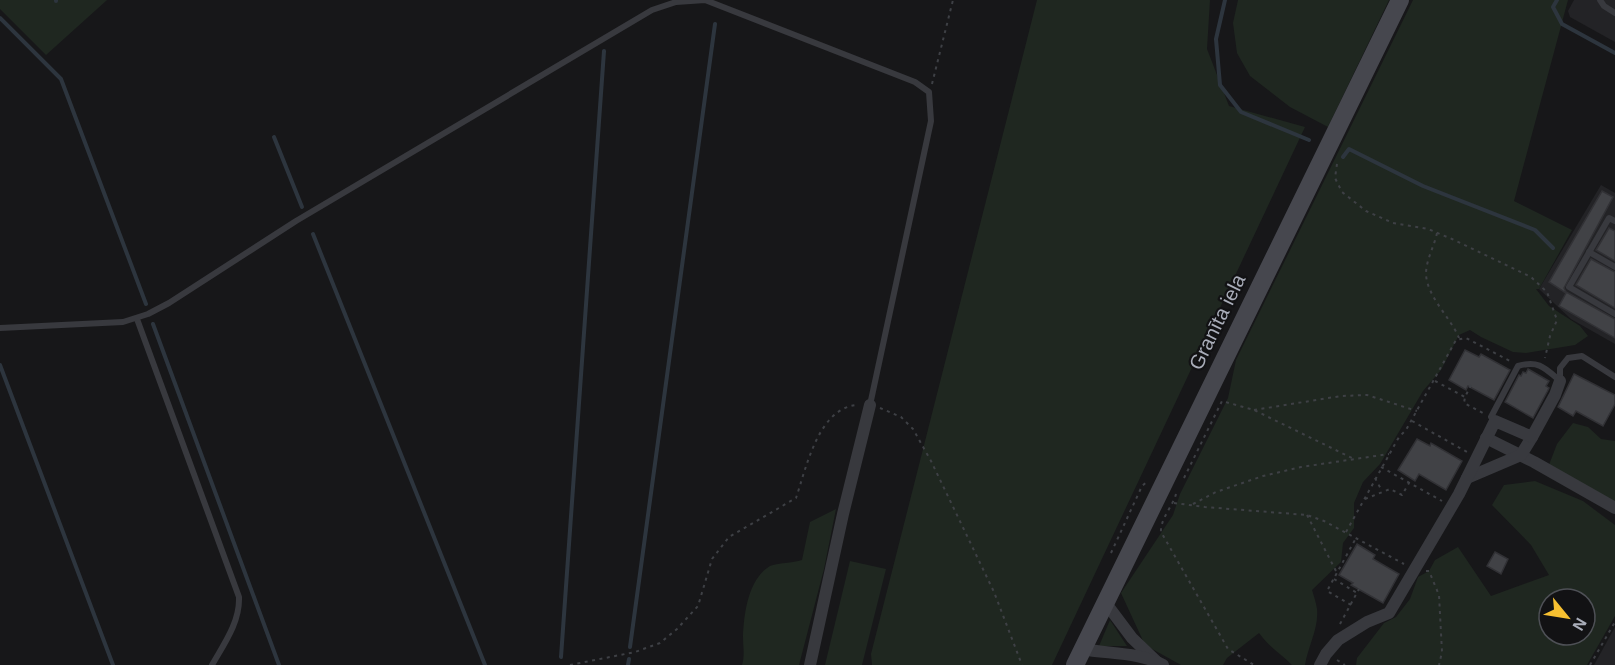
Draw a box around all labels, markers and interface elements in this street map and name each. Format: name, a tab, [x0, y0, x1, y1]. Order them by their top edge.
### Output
street label: Granīta iela	[1184, 270, 1250, 373]
north arrow	[1537, 587, 1597, 647]
text: N	[1569, 615, 1590, 634]

